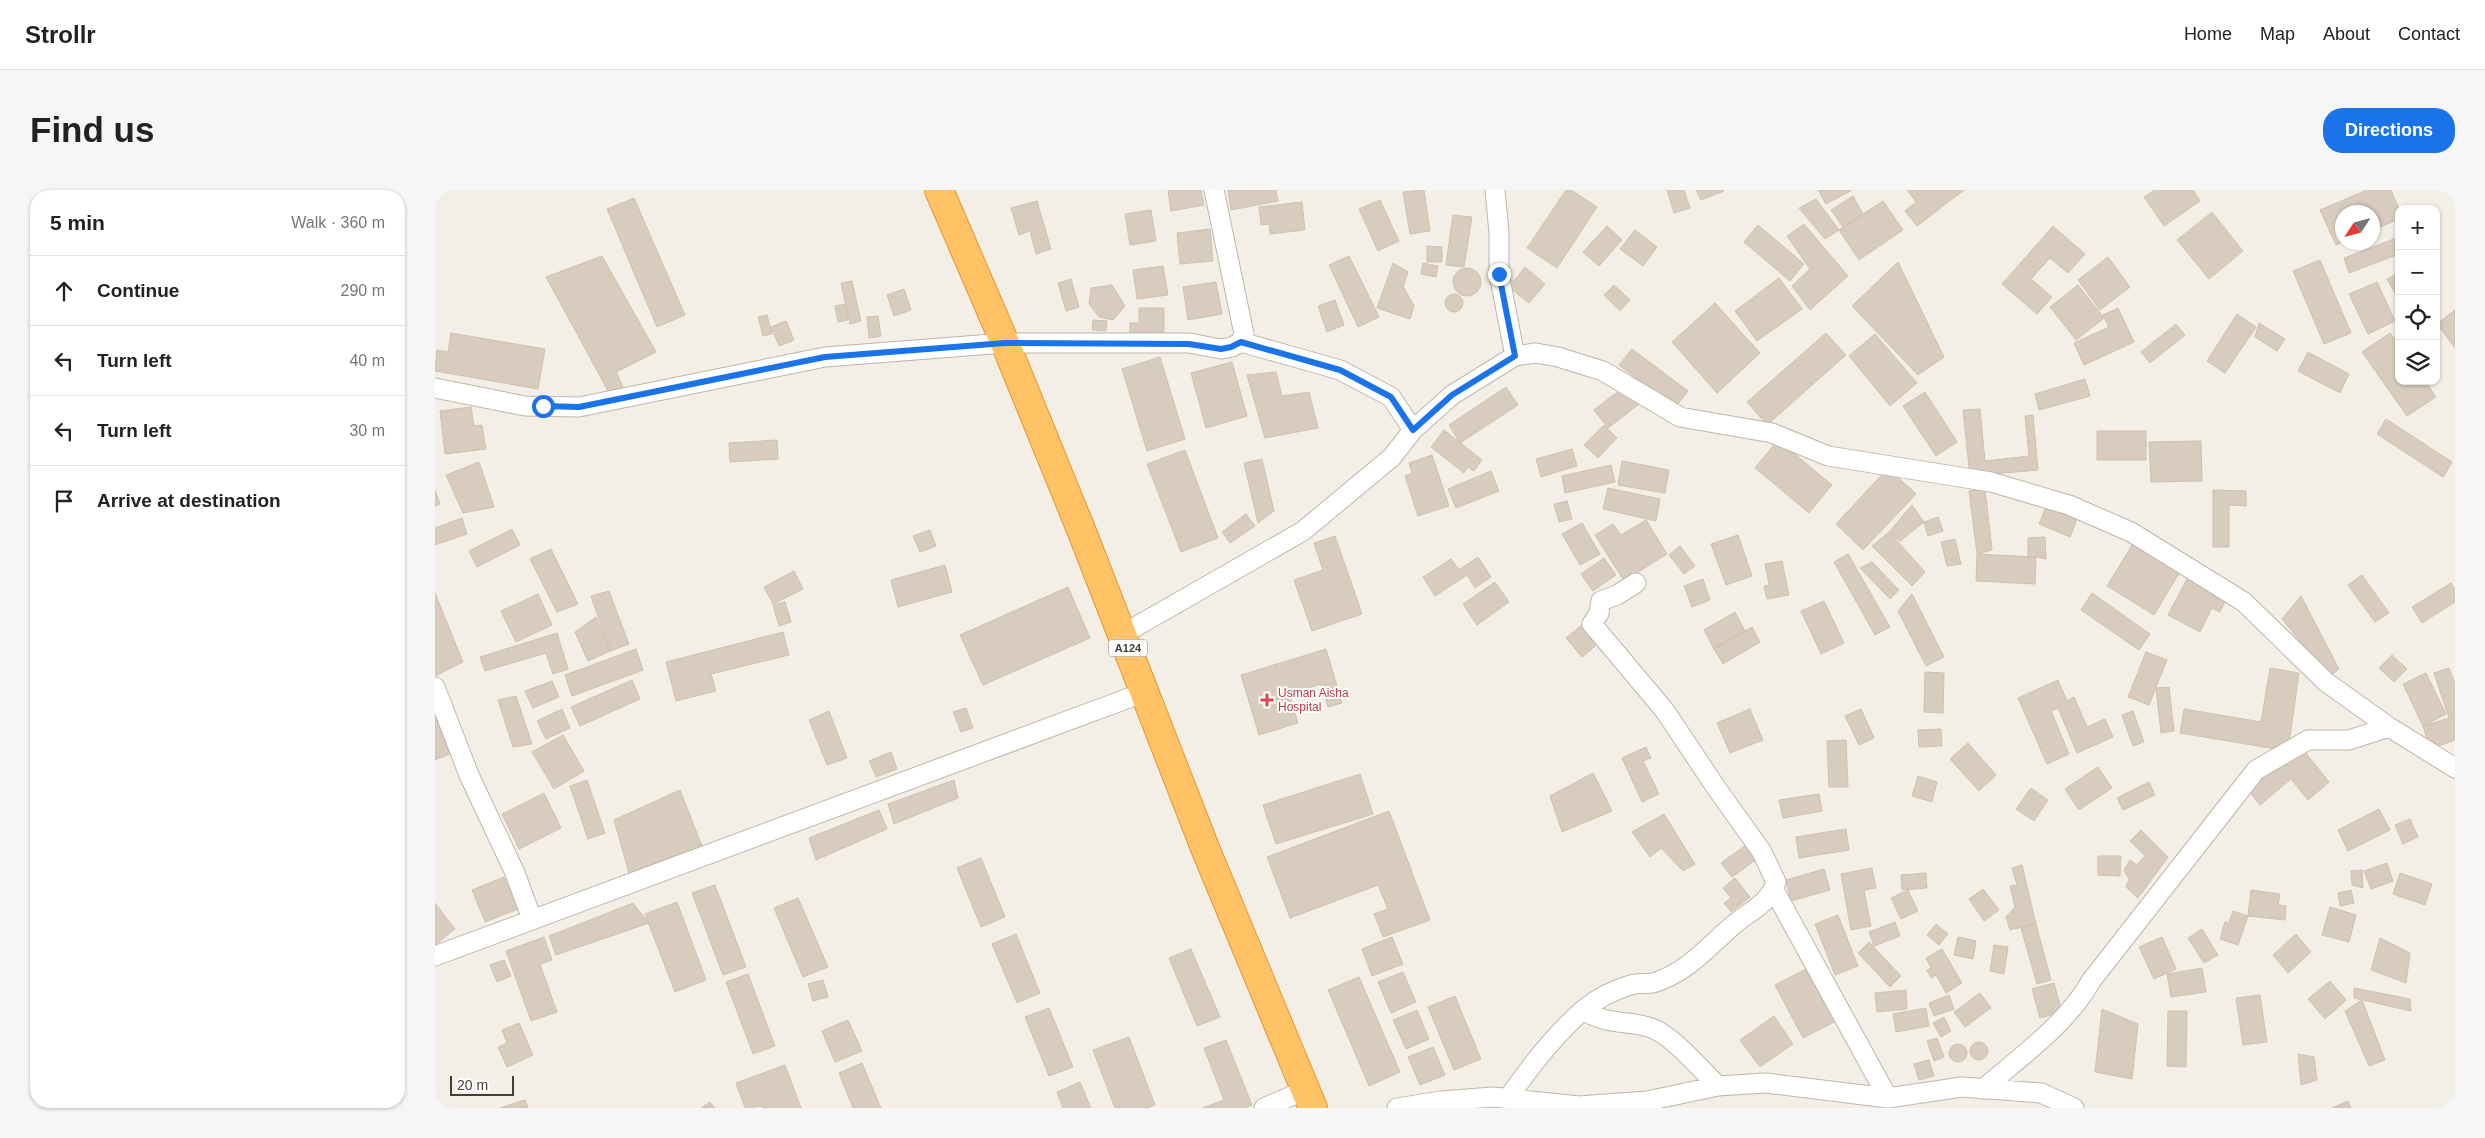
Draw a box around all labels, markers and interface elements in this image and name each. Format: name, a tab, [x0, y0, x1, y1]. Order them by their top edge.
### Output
text: Strollr	[25, 21, 96, 48]
text: Home	[2184, 24, 2232, 44]
text: Map	[2260, 24, 2295, 44]
text: About	[2323, 24, 2370, 44]
text: Contact	[2398, 24, 2460, 44]
button: Directions	[2323, 108, 2455, 153]
text: Find us	[30, 110, 154, 149]
north arrow	[2335, 205, 2380, 250]
map controls	[2395, 205, 2440, 385]
button: +	[2395, 205, 2440, 250]
text: 5 min	[50, 211, 105, 234]
text: Walk · 360 m	[291, 214, 385, 231]
button: −	[2395, 250, 2440, 295]
route end	[1488, 263, 1511, 286]
icon: ahead	[50, 277, 78, 305]
text: Continue	[97, 280, 179, 301]
text: 290 m	[341, 282, 385, 299]
button: locate	[2395, 295, 2440, 340]
button: layers	[2395, 340, 2440, 385]
icon: left	[50, 347, 78, 375]
text: Turn left	[97, 350, 172, 371]
text: 40 m	[349, 352, 385, 369]
route start	[532, 395, 555, 418]
icon: left	[50, 417, 78, 445]
text: Turn left	[97, 420, 172, 441]
text: 30 m	[349, 422, 385, 439]
icon: arrive	[50, 487, 78, 515]
text: Arrive at destination	[97, 490, 281, 511]
road number: A124	[1109, 639, 1147, 656]
place label: Usman Aisha Hospital	[1278, 686, 1349, 714]
marker: Usman Aisha Hospital	[1260, 693, 1274, 707]
scale bar	[450, 1073, 514, 1096]
text: 20 m	[457, 1077, 488, 1093]

